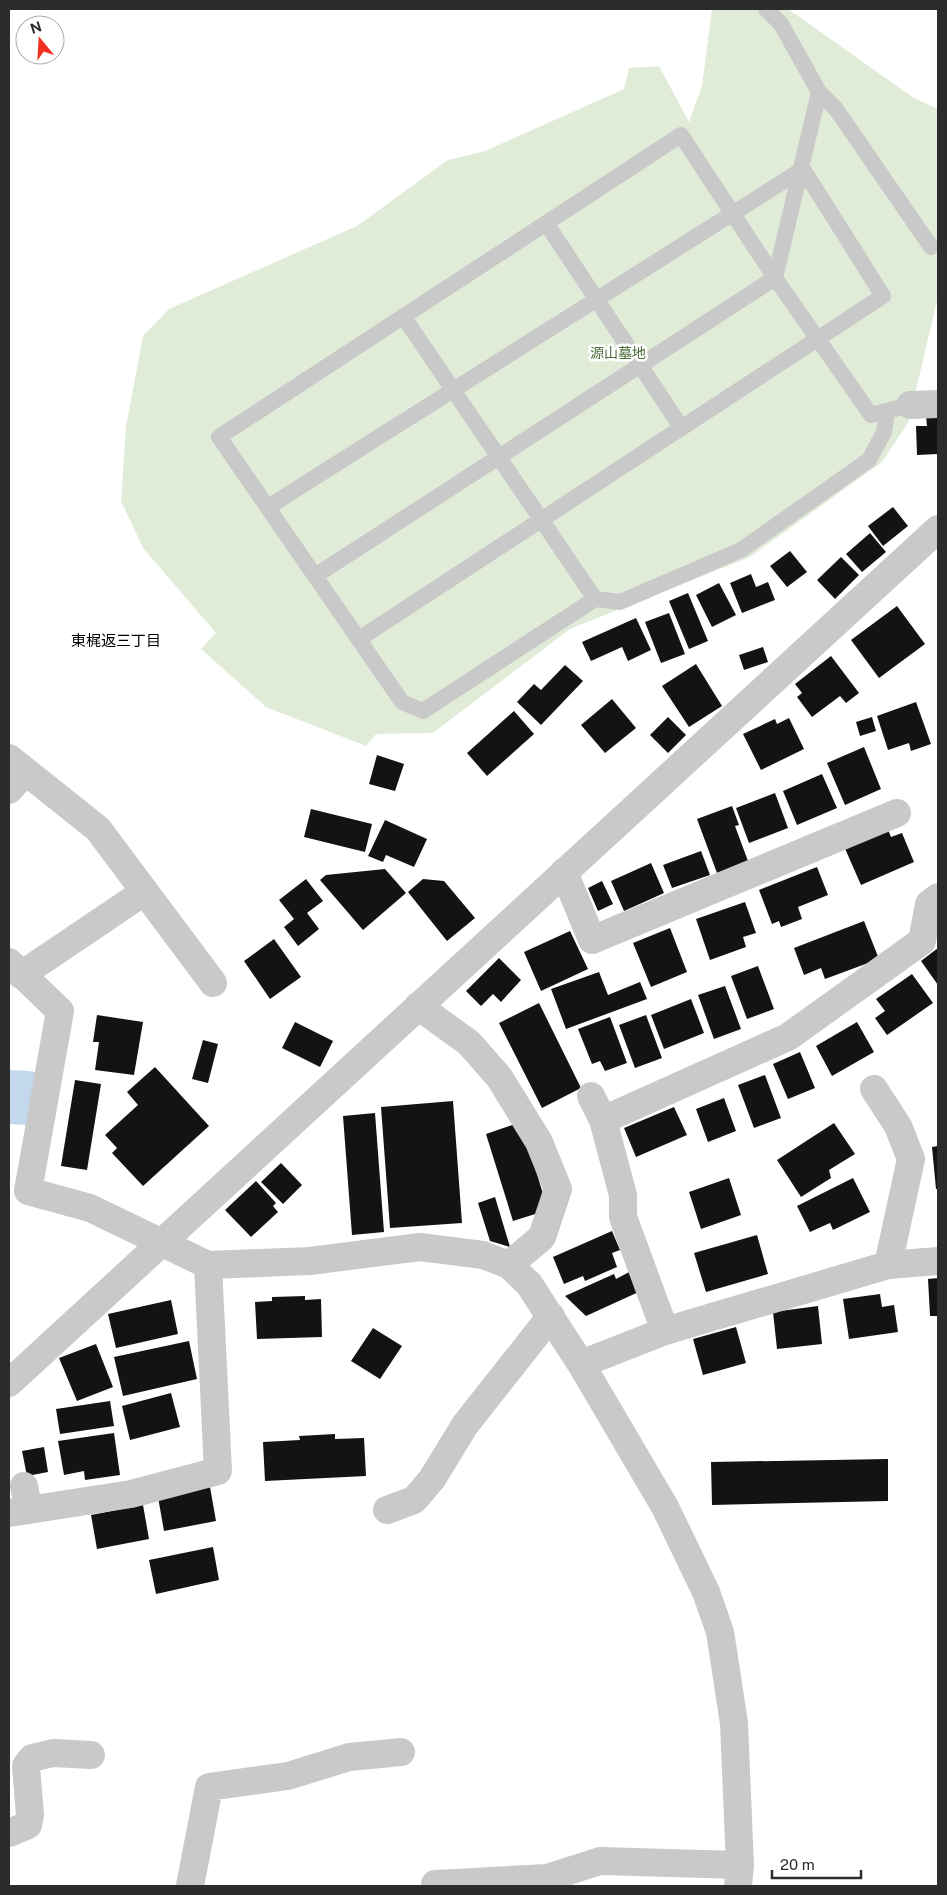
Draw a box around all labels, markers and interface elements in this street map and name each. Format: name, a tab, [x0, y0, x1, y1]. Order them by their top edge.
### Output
north arrow	[15, 15, 65, 65]
text: N	[28, 18, 44, 37]
park label: 源山墓地	[590, 345, 646, 361]
district label: 東梶返三丁目	[71, 632, 161, 649]
scale bar	[772, 1848, 861, 1880]
text: 20 m	[780, 1856, 815, 1873]

